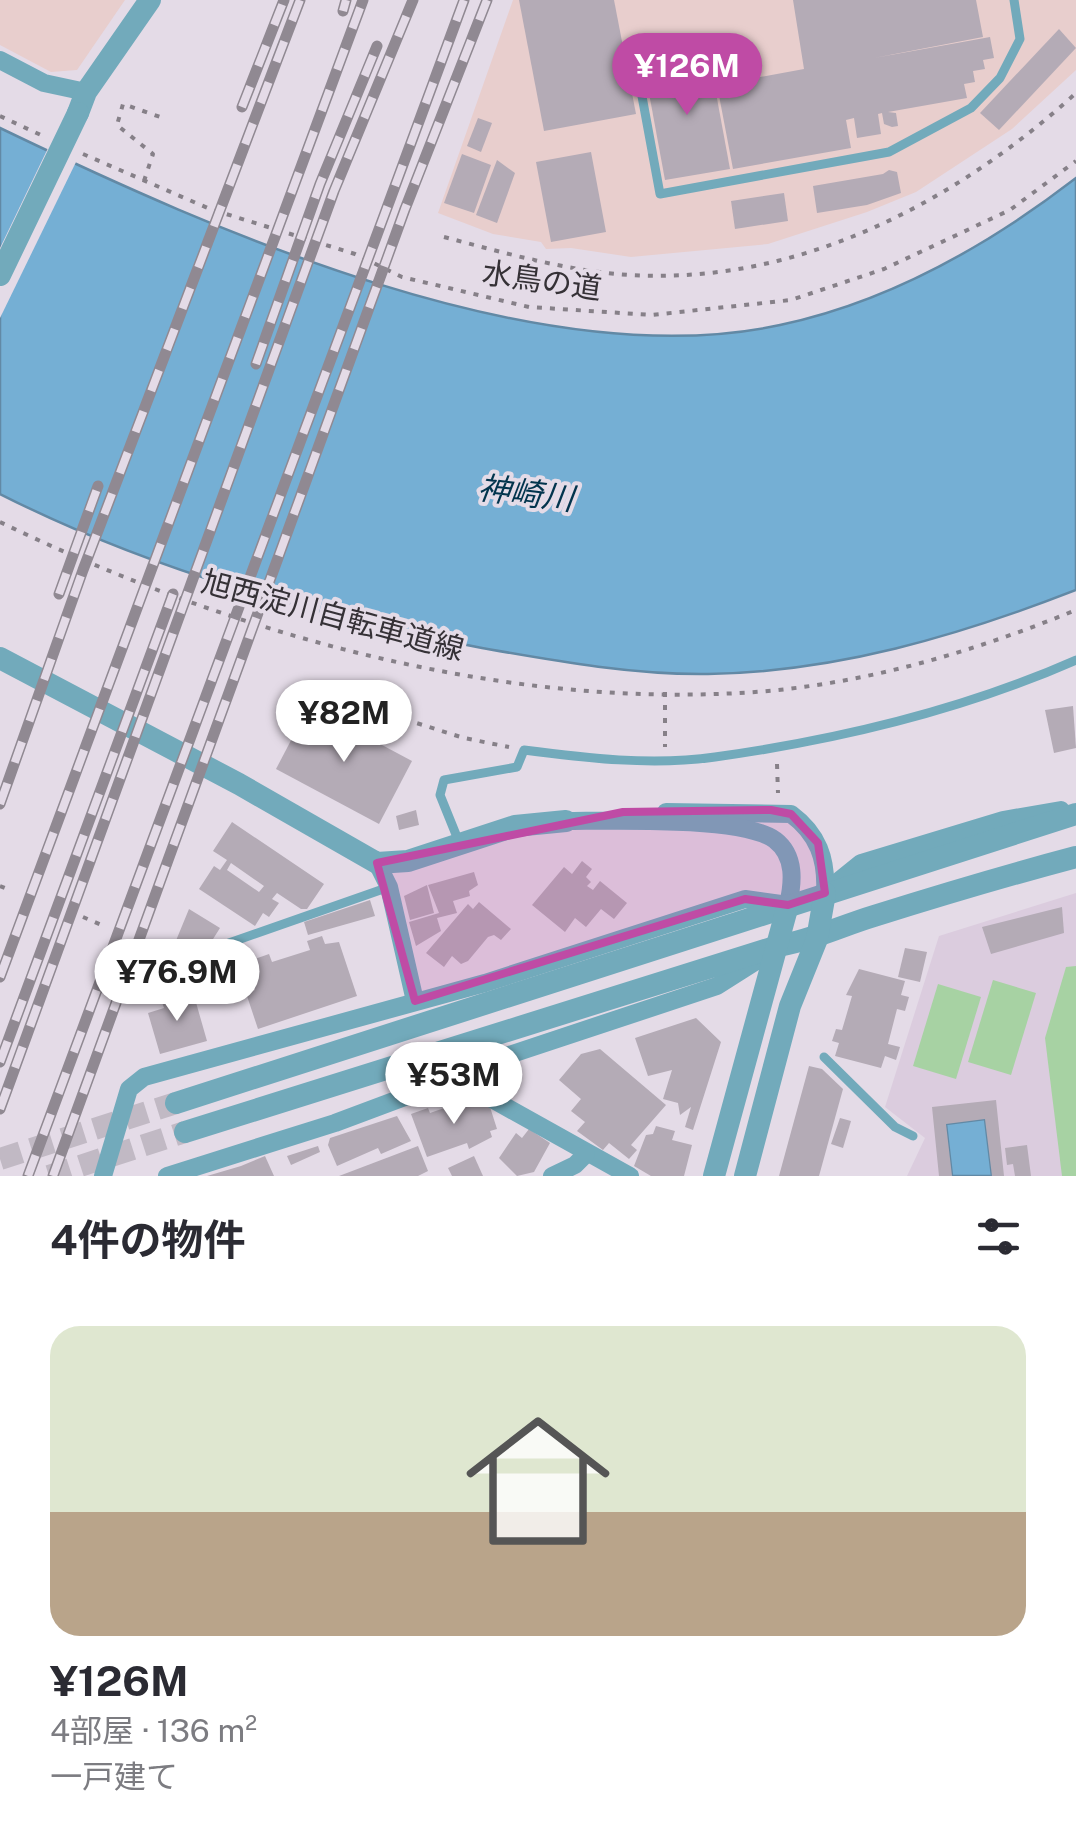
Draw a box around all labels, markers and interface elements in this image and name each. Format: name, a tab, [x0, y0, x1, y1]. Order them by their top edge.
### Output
pin: ¥126M	[617, 33, 757, 118]
text: ¥126M	[634, 47, 740, 84]
street label: 水鳥の道	[480, 254, 604, 306]
water label: 神崎川	[476, 469, 579, 518]
street label: 旭西淀川自転車道線	[198, 563, 468, 667]
pin: ¥82M	[285, 680, 403, 765]
text: ¥82M	[298, 694, 390, 731]
pin: ¥76.9M	[96, 939, 258, 1024]
text: ¥76.9M	[116, 953, 238, 990]
pin: ¥53M	[395, 1042, 513, 1127]
text: ¥53M	[407, 1056, 501, 1093]
icon: filters	[971, 1209, 1026, 1264]
text: 4件の物件	[50, 1215, 246, 1264]
icon: home	[448, 1391, 628, 1571]
text: ¥126M	[50, 1656, 189, 1705]
text: 4部屋 · 136 m²	[50, 1712, 257, 1749]
text: 一戸建て	[50, 1758, 178, 1795]

